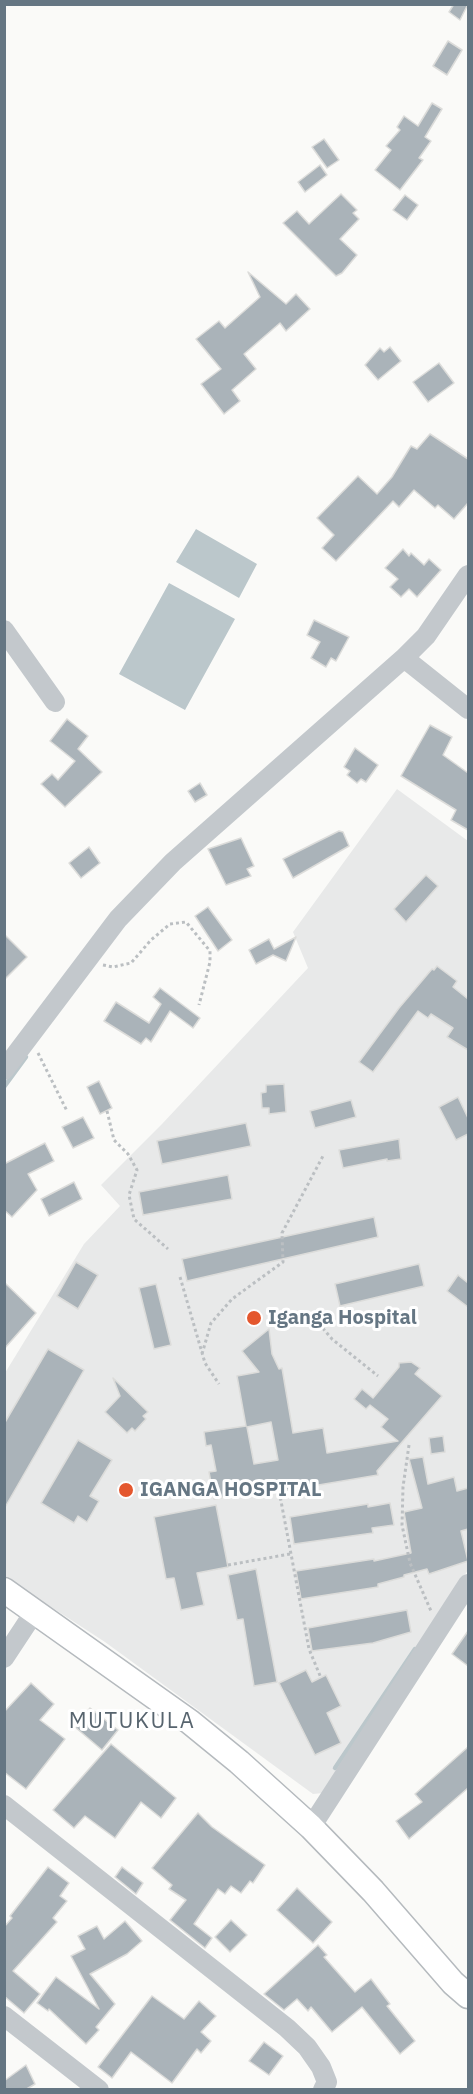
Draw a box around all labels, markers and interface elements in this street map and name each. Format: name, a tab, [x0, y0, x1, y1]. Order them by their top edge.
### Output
place label: Iganga Hospital	[268, 1306, 417, 1330]
marker: Iganga Hospital	[245, 1309, 263, 1327]
place label: IGANGA HOSPITAL	[140, 1478, 322, 1502]
marker: IGANGA HOSPITAL	[117, 1481, 135, 1499]
district label: MUTUKULA	[69, 1709, 195, 1735]

